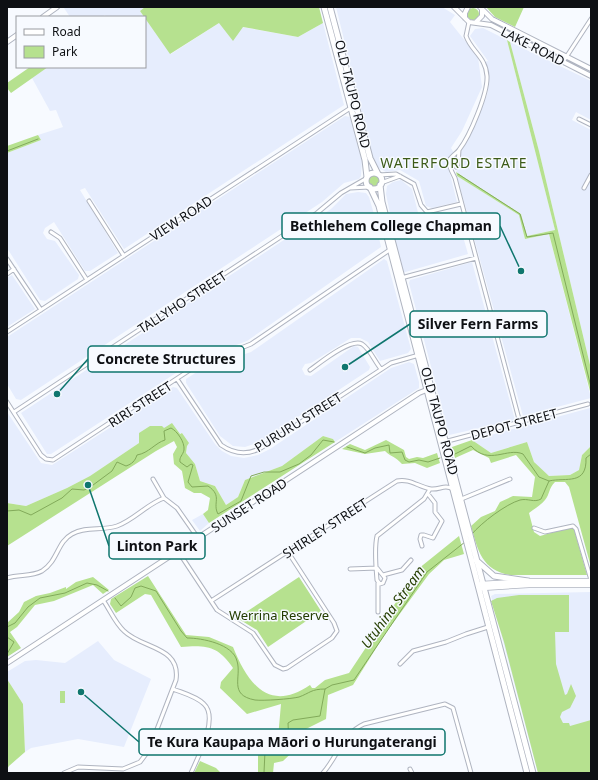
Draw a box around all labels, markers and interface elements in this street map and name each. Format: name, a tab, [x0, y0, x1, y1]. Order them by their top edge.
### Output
legend	[16, 16, 146, 68]
street label: LAKE ROAD	[498, 22, 568, 70]
text: Road	[52, 23, 81, 40]
street label: OLD TAUPO ROAD	[331, 38, 375, 150]
text: Park	[52, 43, 78, 60]
district label: WATERFORD ESTATE	[380, 153, 528, 172]
street label: VIEW ROAD	[146, 191, 216, 245]
callout: Bethlehem College Chapman	[282, 213, 500, 239]
text: Bethlehem College Chapman	[290, 216, 492, 235]
street label: TALLYHO STREET	[134, 266, 231, 337]
callout: Silver Fern Farms	[410, 311, 547, 337]
text: Silver Fern Farms	[418, 314, 538, 333]
callout: Concrete Structures	[88, 346, 244, 372]
text: Concrete Structures	[96, 349, 236, 368]
street label: OLD TAUPO ROAD	[417, 365, 463, 477]
street label: RIRI STREET	[105, 376, 176, 431]
street label: PURURU STREET	[251, 387, 346, 456]
street label: DEPOT STREET	[469, 404, 560, 444]
street label: SUNSET ROAD	[207, 474, 291, 536]
street label: SHIRLEY STREET	[279, 493, 372, 562]
callout: Linton Park	[109, 533, 205, 559]
text: Linton Park	[117, 536, 198, 555]
water label: Utuhina Stream	[356, 562, 429, 652]
park label: Werrina Reserve	[229, 606, 329, 624]
callout: Te Kura Kaupapa Māori o Hurungaterangi	[139, 729, 445, 755]
text: Te Kura Kaupapa Māori o Hurungaterangi	[147, 732, 437, 751]

